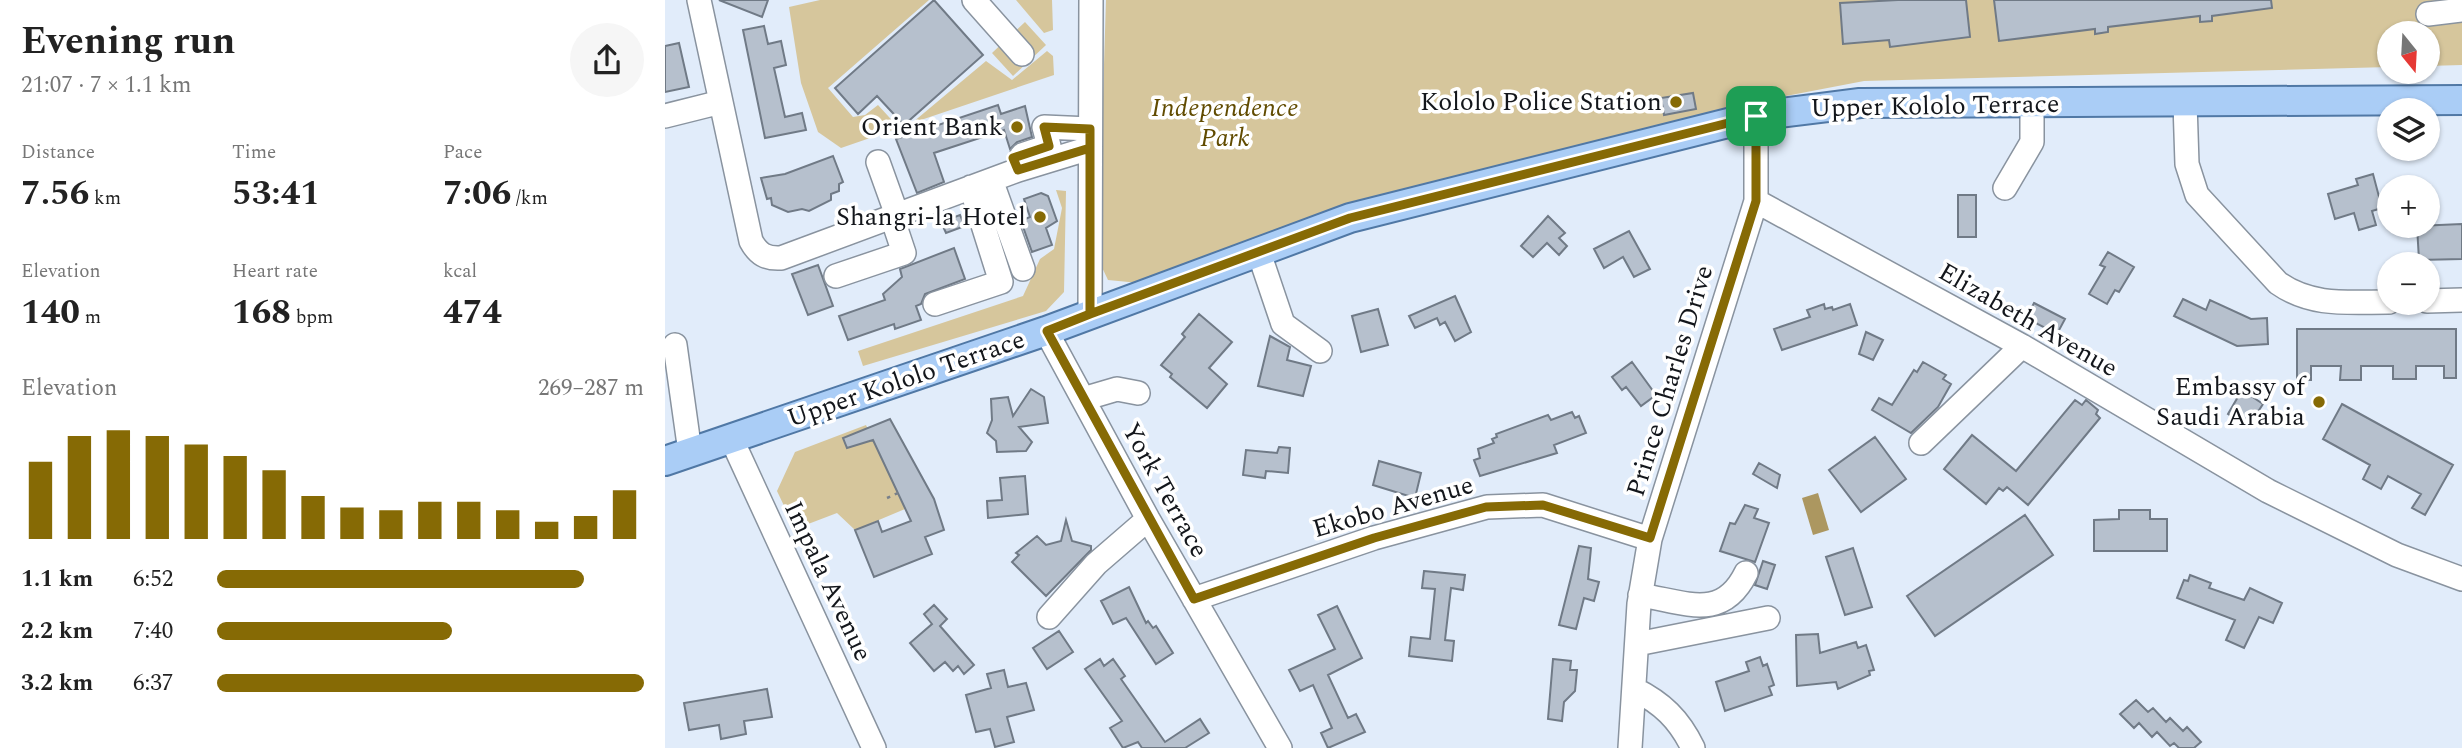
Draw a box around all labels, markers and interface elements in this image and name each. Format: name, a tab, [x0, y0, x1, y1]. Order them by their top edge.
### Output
text: Evening run	[21, 13, 235, 71]
north arrow	[2377, 21, 2439, 84]
map controls	[2377, 21, 2440, 315]
button: share	[570, 23, 644, 97]
text: 21:07 · 7 × 1.1 km	[21, 68, 192, 103]
place label: Kololo Police Station	[1420, 82, 1662, 122]
street label: Upper Kololo Terrace	[1810, 84, 2060, 128]
pin	[1726, 86, 1786, 146]
park label: Independence Park	[1152, 88, 1298, 158]
marker: Kololo Police Station	[1668, 94, 1684, 110]
icon: arrive	[1737, 97, 1775, 135]
button: layers	[2377, 98, 2440, 161]
place label: Orient Bank	[861, 107, 1003, 147]
marker: Orient Bank	[1009, 119, 1025, 135]
text: Distance	[21, 138, 95, 167]
text: Time	[232, 138, 276, 167]
text: Pace	[443, 138, 482, 167]
text: 7.56	[21, 167, 89, 220]
text: 53:41	[232, 167, 320, 220]
text: 7:06	[443, 167, 511, 220]
button: +	[2377, 175, 2440, 238]
text: km	[89, 184, 121, 213]
text: /km	[511, 184, 548, 213]
place label: Shangri-la Hotel	[836, 197, 1026, 237]
marker: Shangri-la Hotel	[1032, 209, 1048, 225]
street label: Elizabeth Avenue	[1931, 252, 2125, 388]
button: −	[2377, 252, 2440, 315]
text: Elevation	[21, 257, 101, 286]
text: Heart rate	[232, 257, 318, 286]
text: kcal	[443, 257, 477, 286]
street label: Prince Charles Drive	[1616, 260, 1724, 502]
text: 140	[21, 286, 80, 339]
text: 168	[232, 286, 291, 339]
text: 474	[443, 286, 502, 339]
text: m	[80, 303, 101, 332]
text: bpm	[291, 303, 333, 332]
street label: Upper Kololo Terrace	[782, 320, 1030, 438]
place label: Embassy of Saudi Arabia	[2156, 367, 2307, 437]
text: Elevation	[21, 371, 117, 406]
text: 269–287 m	[538, 371, 644, 406]
marker: Embassy of Saudi Arabia	[2311, 394, 2327, 410]
street label: York Terrace	[1111, 415, 1219, 565]
street label: Ekobo Avenue	[1308, 465, 1478, 549]
street label: Impala Avenue	[773, 494, 883, 668]
text: 1.1 km	[21, 562, 93, 597]
text: 6:52	[133, 562, 173, 597]
text: 2.2 km	[21, 614, 93, 649]
text: 7:40	[133, 614, 173, 649]
text: 3.2 km	[21, 666, 93, 701]
text: 6:37	[133, 666, 173, 701]

